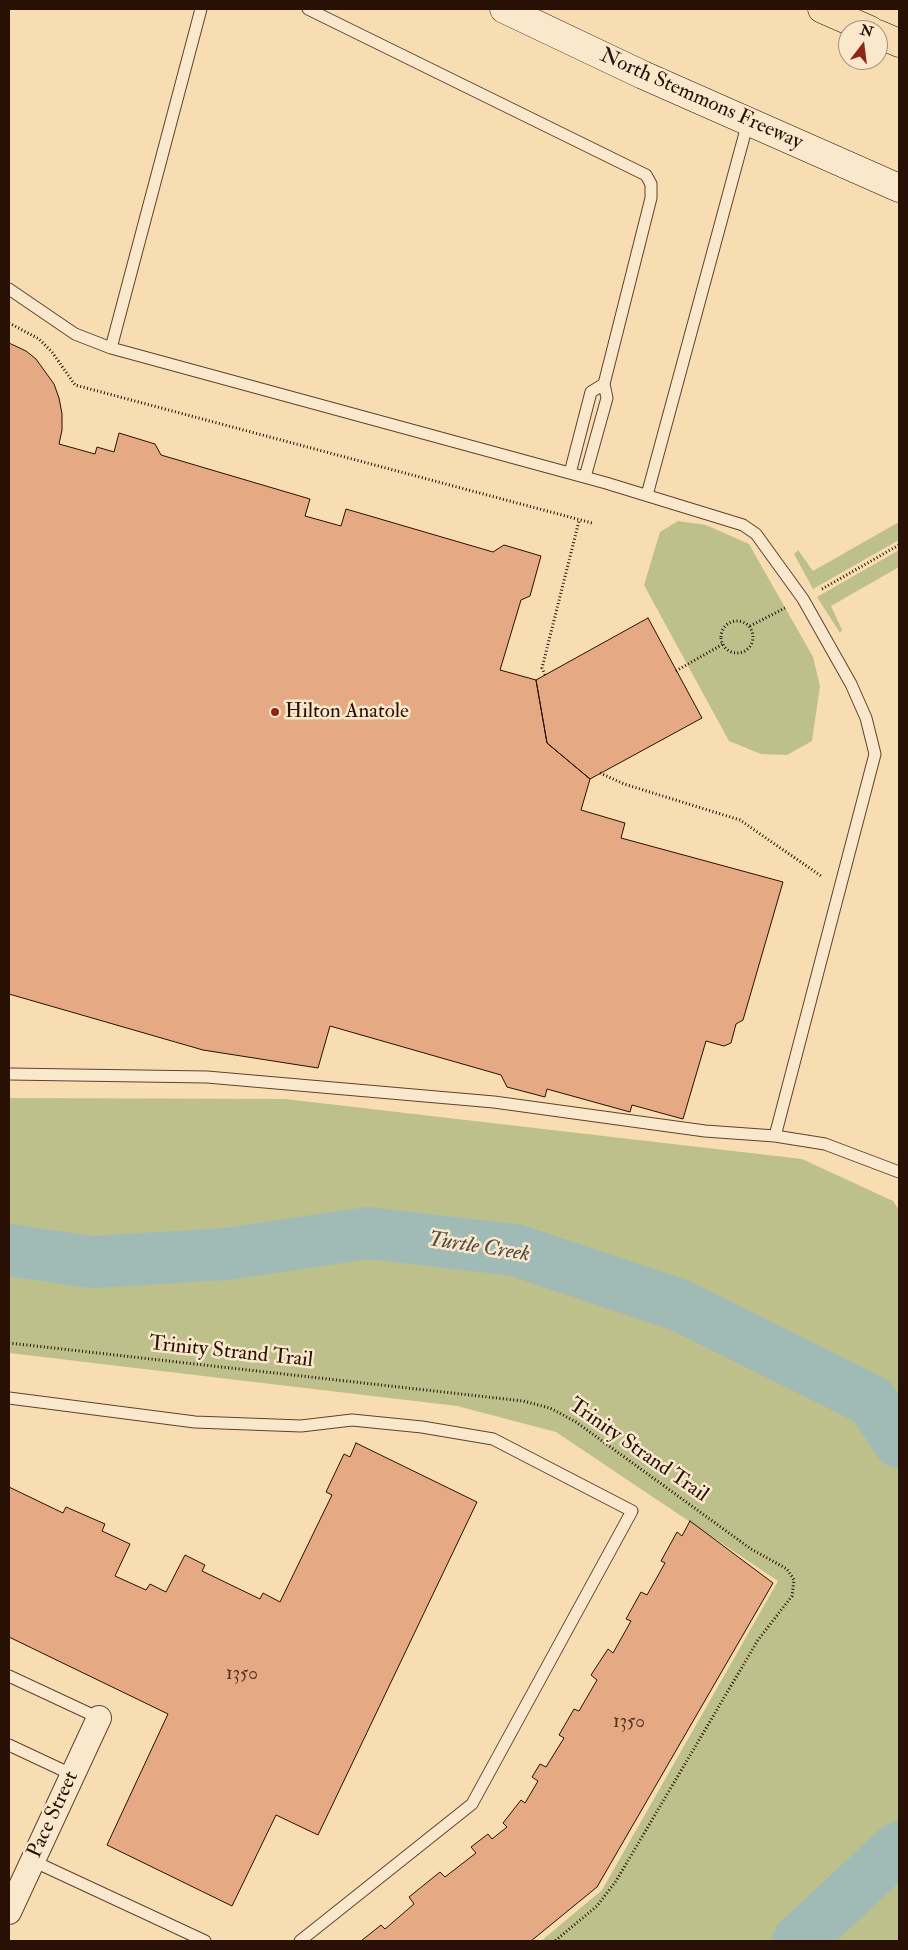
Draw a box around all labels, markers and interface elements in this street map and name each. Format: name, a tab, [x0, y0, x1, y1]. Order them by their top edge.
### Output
north arrow	[838, 20, 888, 70]
text: N	[858, 21, 875, 41]
street label: North Stemmons Freeway	[596, 44, 806, 156]
place label: Hilton Anatole	[285, 699, 409, 725]
marker: Hilton Anatole	[269, 706, 281, 718]
water label: Turtle Creek	[427, 1227, 531, 1269]
street label: Trinity Strand Trail	[148, 1332, 314, 1374]
street label: Trinity Strand Trail	[563, 1393, 713, 1509]
house number: 1350	[226, 1664, 258, 1686]
house number: 1350	[613, 1712, 645, 1734]
street label: Pace Street	[23, 1768, 85, 1862]

